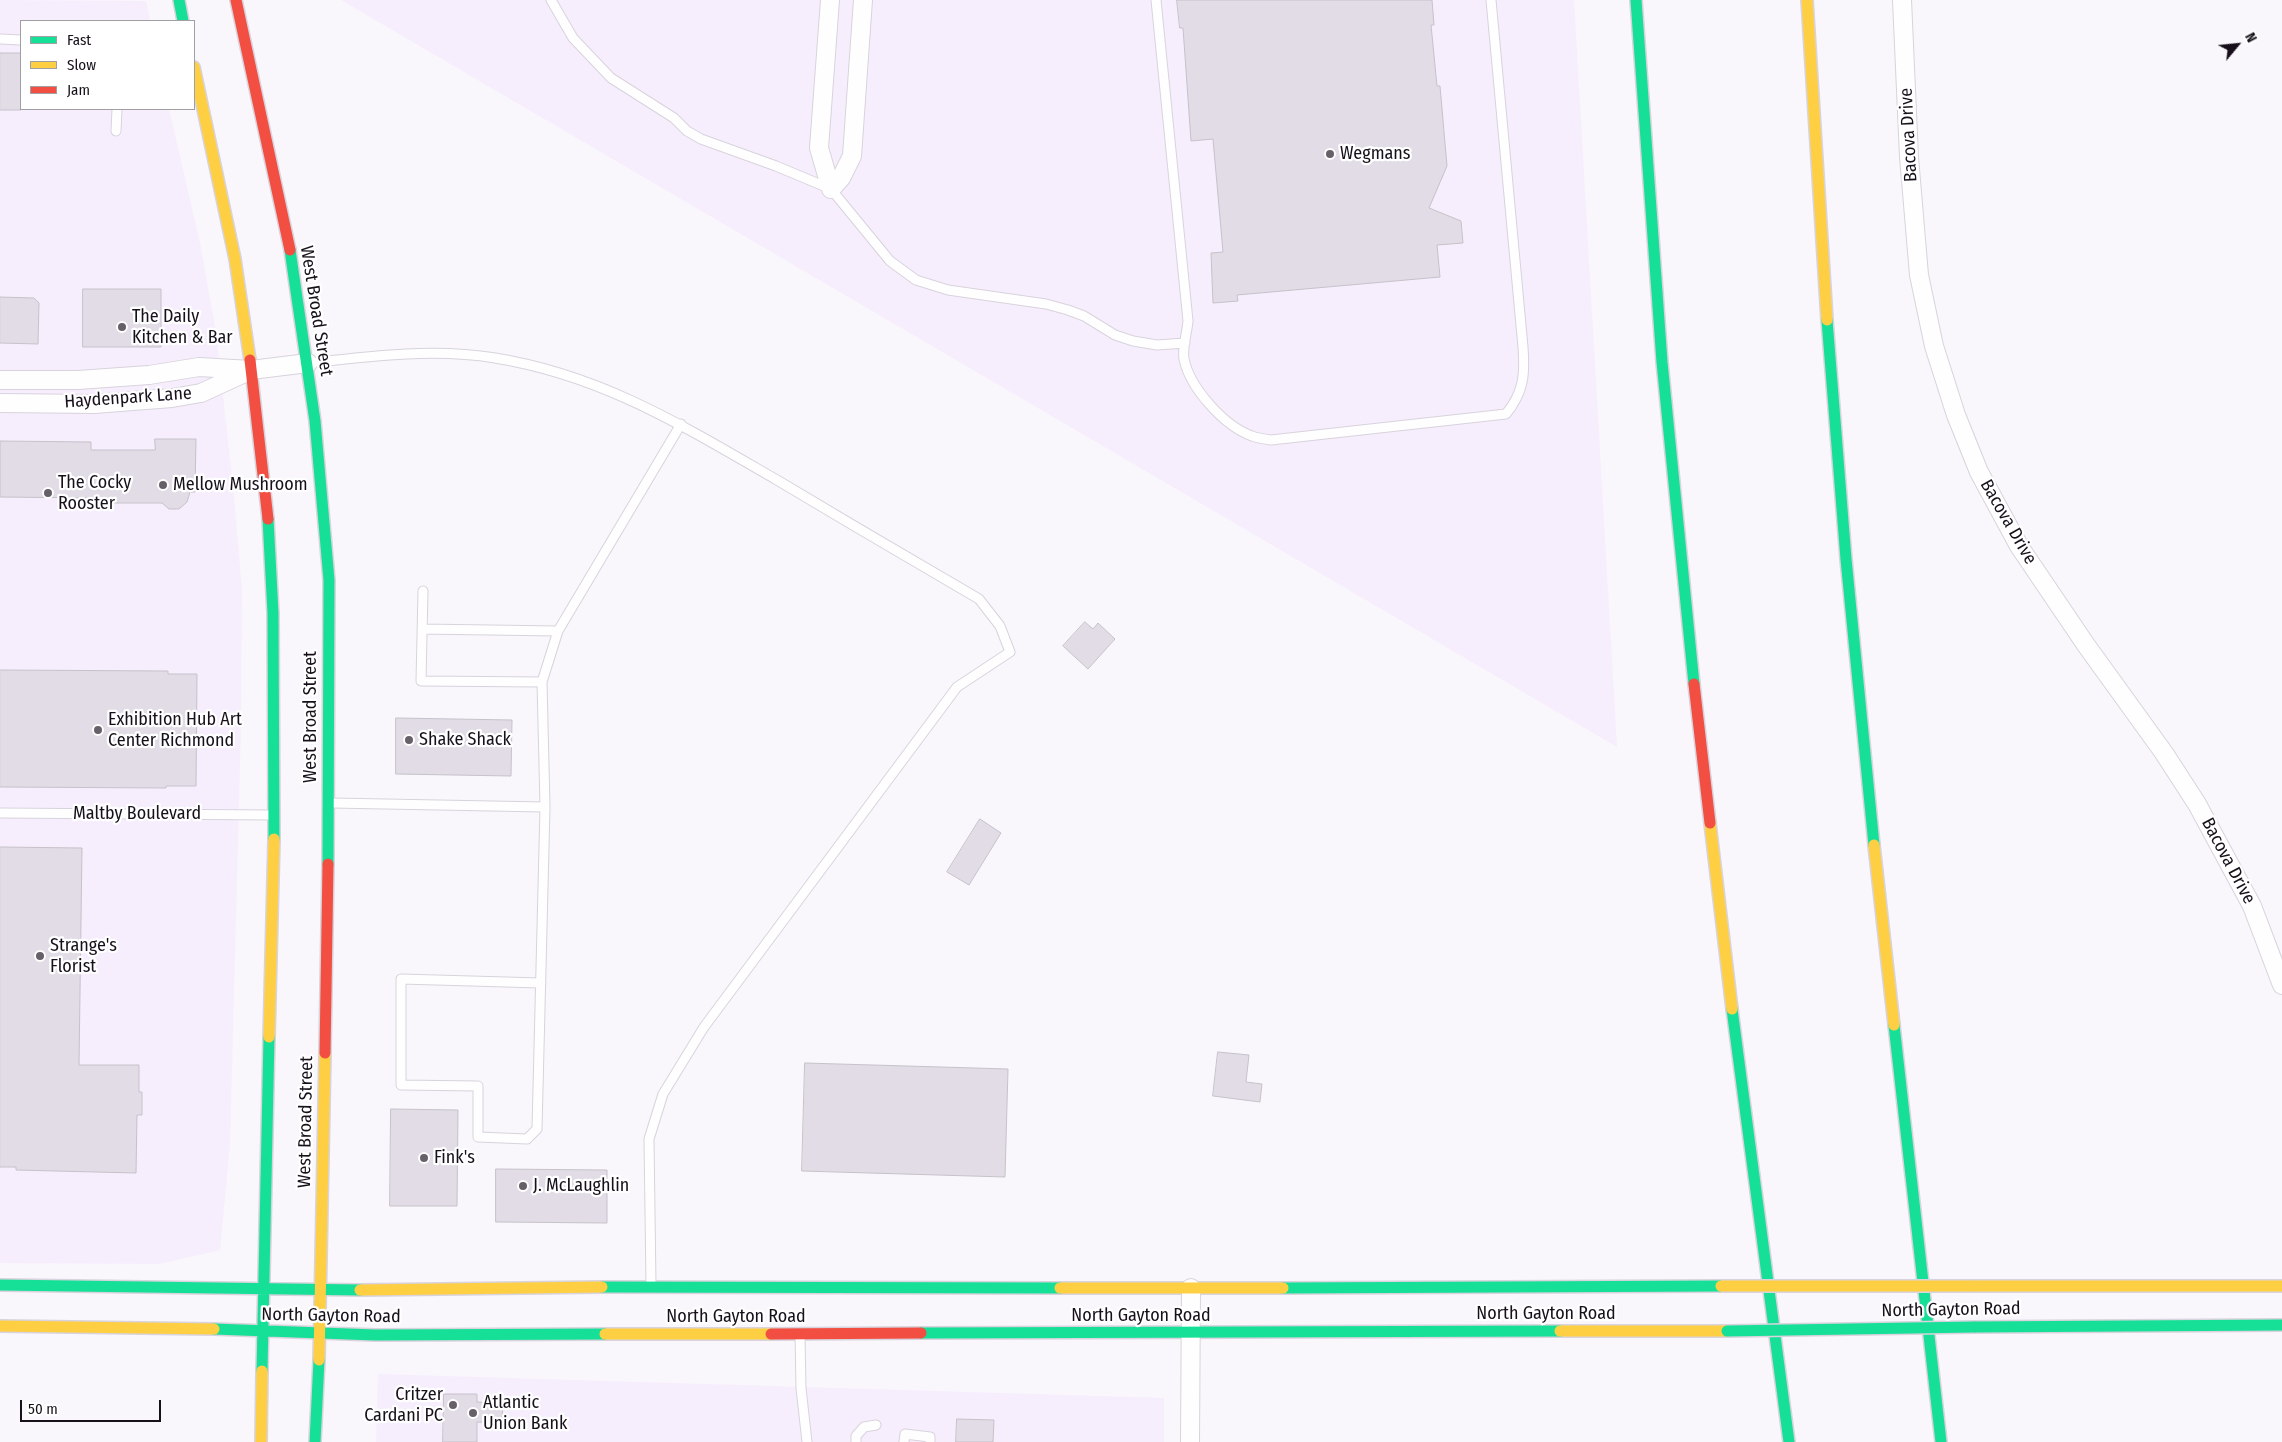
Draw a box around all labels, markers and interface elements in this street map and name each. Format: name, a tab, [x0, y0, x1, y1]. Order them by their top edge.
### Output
legend	[20, 20, 195, 110]
north arrow	[2212, 20, 2262, 70]
text: N	[2241, 30, 2260, 45]
text: Fast	[67, 31, 91, 49]
text: Slow	[67, 56, 96, 74]
text: Jam	[67, 81, 90, 99]
street label: Bacova Drive	[1896, 87, 1922, 183]
place label: Wegmans	[1340, 143, 1410, 165]
marker: Wegmans	[1324, 148, 1336, 160]
street label: West Broad Street	[295, 244, 337, 378]
place label: The Daily Kitchen & Bar	[132, 306, 233, 348]
marker: The Daily Kitchen & Bar	[116, 321, 128, 333]
street label: Haydenpark Lane	[64, 383, 192, 413]
place label: The Cocky Rooster	[58, 472, 131, 514]
place label: Mellow Mushroom	[173, 474, 308, 496]
street label: Bacova Drive	[1975, 476, 2041, 568]
marker: Mellow Mushroom	[157, 479, 169, 491]
marker: The Cocky Rooster	[42, 487, 54, 499]
street label: West Broad Street	[300, 651, 322, 783]
place label: Exhibition Hub Art Center Richmond	[108, 709, 242, 752]
marker: Exhibition Hub Art Center Richmond	[92, 724, 104, 736]
place label: Shake Shack	[419, 729, 511, 751]
marker: Shake Shack	[403, 734, 415, 746]
street label: Maltby Boulevard	[73, 803, 201, 825]
street label: Bacova Drive	[2196, 814, 2260, 908]
place label: Strange's Florist	[50, 935, 117, 978]
marker: Strange's Florist	[34, 950, 46, 962]
street label: West Broad Street	[294, 1056, 318, 1188]
place label: Fink's	[434, 1147, 475, 1169]
marker: Fink's	[418, 1152, 430, 1164]
place label: J. McLaughlin	[533, 1175, 629, 1197]
marker: J. McLaughlin	[517, 1180, 529, 1192]
street label: North Gayton Road	[1881, 1298, 2021, 1322]
street label: North Gayton Road	[1476, 1303, 1616, 1325]
street label: North Gayton Road	[261, 1304, 401, 1328]
street label: North Gayton Road	[1071, 1305, 1211, 1327]
street label: North Gayton Road	[666, 1306, 806, 1328]
place label: Critzer Cardani PC	[364, 1384, 443, 1426]
scale bar	[22, 1390, 164, 1422]
place label: Atlantic Union Bank	[483, 1392, 567, 1435]
marker: Critzer Cardani PC	[447, 1399, 459, 1411]
text: 50 m	[28, 1400, 58, 1418]
marker: Atlantic Union Bank	[467, 1407, 479, 1419]

